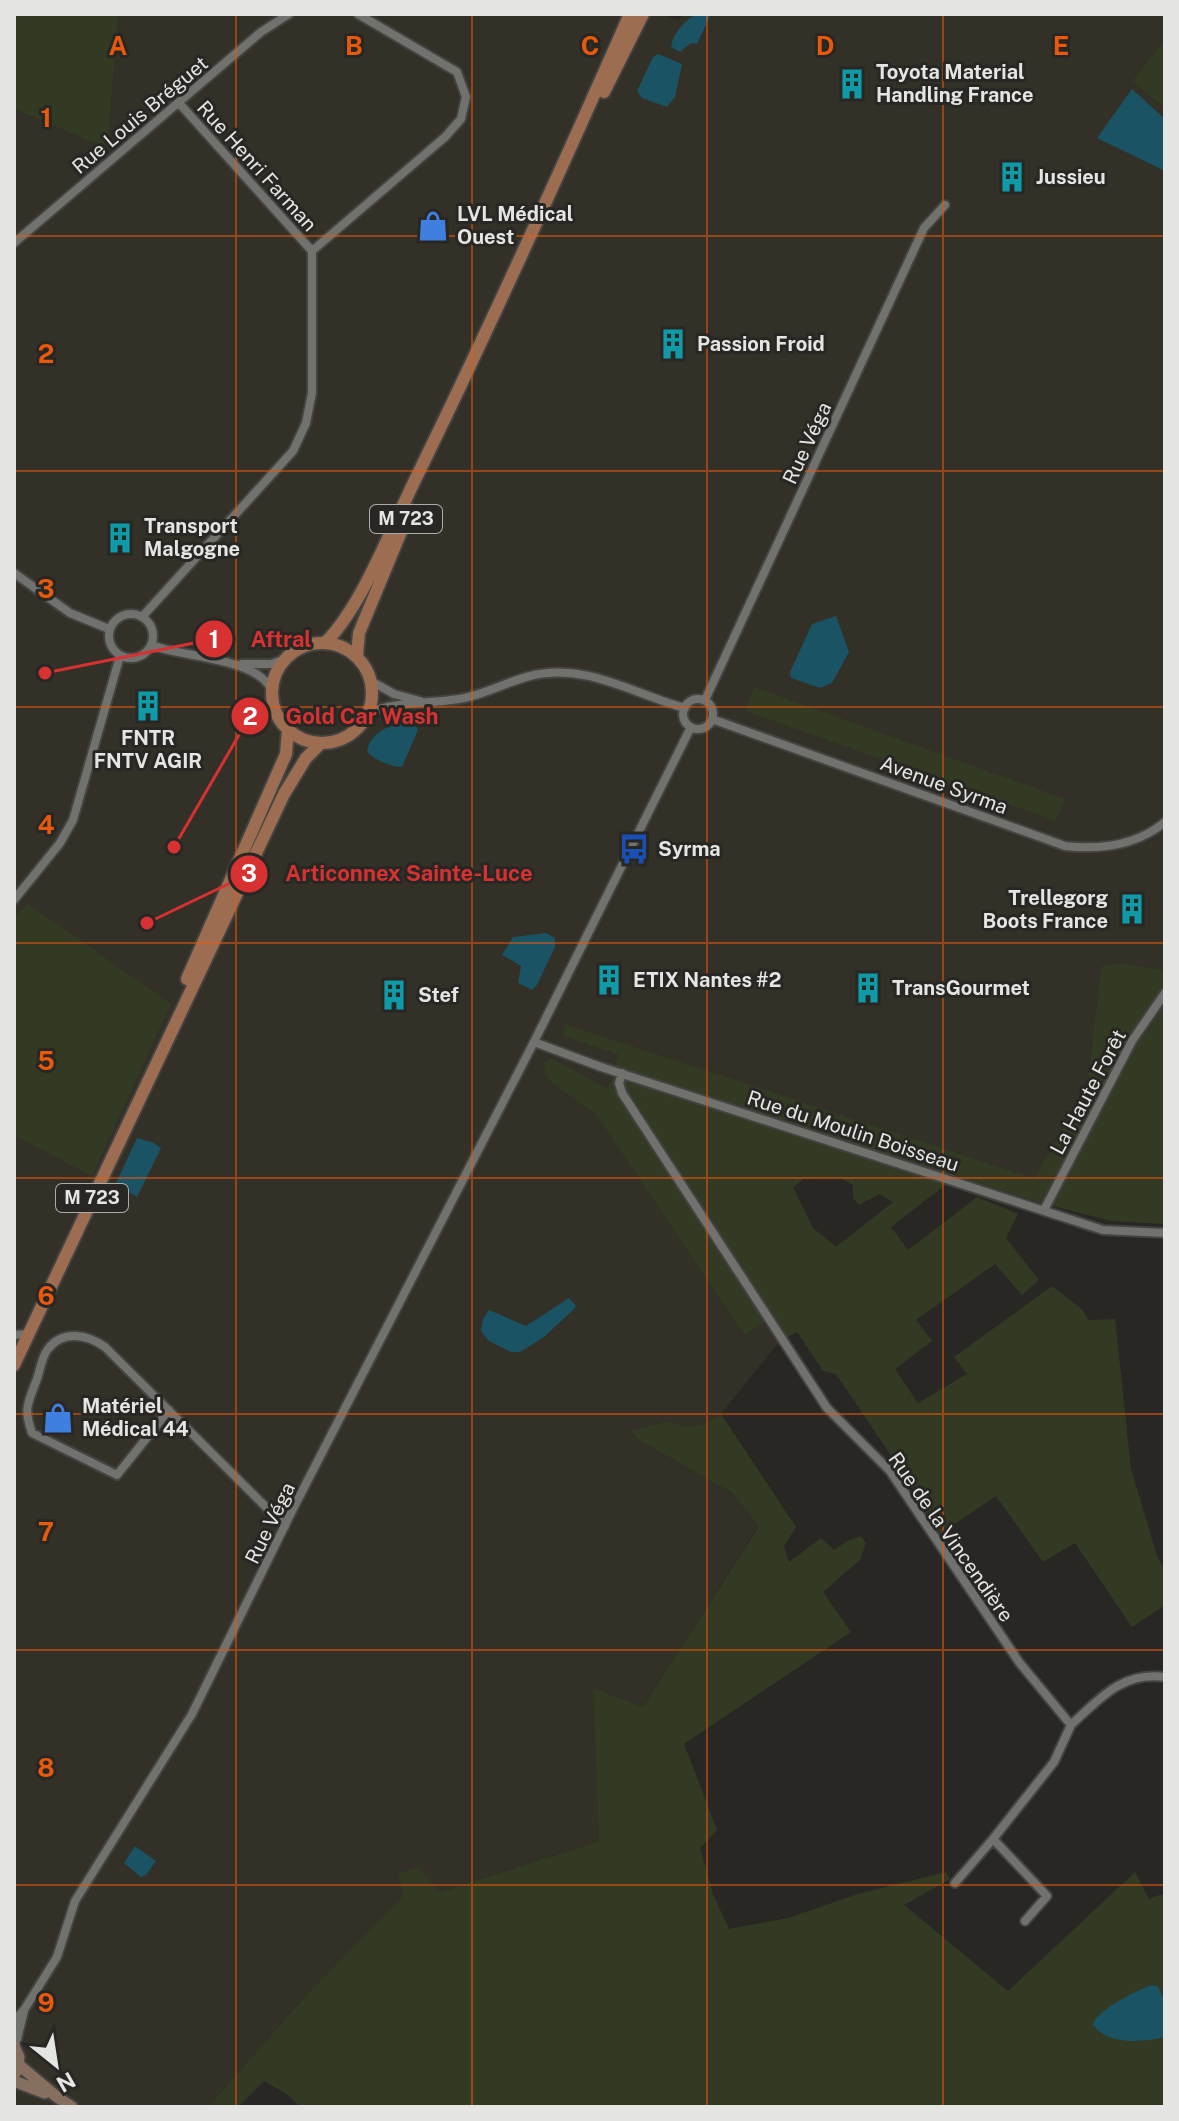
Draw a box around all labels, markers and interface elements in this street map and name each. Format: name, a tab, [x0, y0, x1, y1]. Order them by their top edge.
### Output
text: A	[109, 30, 128, 61]
text: B	[345, 30, 363, 61]
text: C	[581, 30, 599, 61]
text: D	[816, 30, 834, 61]
text: E	[1053, 30, 1069, 61]
street label: Rue Louis Bréguet	[67, 51, 213, 179]
place label: Toyota Material Handling France	[876, 60, 1034, 107]
building icon: Toyota Material Handling France	[835, 67, 869, 101]
street label: Rue Henri Farman	[192, 96, 322, 236]
text: 1	[40, 102, 52, 133]
building icon: Jussieu	[995, 160, 1029, 194]
place label: Jussieu	[1036, 165, 1106, 189]
place label: LVL Médical Ouest	[457, 202, 573, 249]
shop icon: LVL Médical Ouest	[416, 209, 450, 243]
building icon: Passion Froid	[656, 327, 690, 361]
place label: Passion Froid	[697, 332, 825, 356]
text: 2	[38, 338, 54, 369]
street label: Rue Véga	[778, 398, 836, 488]
road number: M 723	[370, 505, 442, 533]
place label: Transport Malgogne	[144, 514, 240, 561]
building icon: Transport Malgogne	[103, 521, 137, 555]
text: 3	[37, 573, 55, 604]
callout: Aftral	[194, 616, 327, 662]
text: 1	[209, 625, 219, 653]
text: Aftral	[250, 626, 312, 652]
building icon: FNTR FNTV AGIR	[131, 689, 165, 723]
callout: Gold Car Wash	[230, 693, 455, 739]
text: 2	[242, 702, 258, 730]
text: Gold Car Wash	[285, 703, 439, 729]
place label: FNTR FNTV AGIR	[94, 726, 202, 773]
street label: Avenue Syrma	[877, 751, 1011, 819]
text: 4	[37, 809, 55, 840]
bus stop icon: Syrma	[617, 832, 651, 866]
place label: Syrma	[658, 837, 721, 861]
callout: Articonnex Sainte-Luce	[229, 851, 549, 897]
text: 3	[241, 859, 257, 887]
text: Articonnex Sainte-Luce	[285, 860, 533, 886]
place label: Trellegorg Boots France	[982, 886, 1108, 933]
building icon: Trellegorg Boots France	[1115, 892, 1149, 926]
building icon: ETIX Nantes #2	[592, 963, 626, 997]
place label: ETIX Nantes #2	[633, 968, 781, 992]
building icon: TransGourmet	[851, 971, 885, 1005]
place label: TransGourmet	[892, 976, 1030, 1000]
building icon: Stef	[377, 978, 411, 1012]
place label: Stef	[418, 983, 459, 1007]
street label: La Haute Forêt	[1045, 1026, 1131, 1158]
text: 5	[37, 1045, 55, 1076]
street label: Rue du Moulin Boisseau	[744, 1085, 962, 1177]
road number: M 723	[56, 1184, 128, 1212]
text: 6	[37, 1280, 55, 1311]
place label: Matériel Médical 44	[82, 1394, 189, 1441]
shop icon: Matériel Médical 44	[41, 1401, 75, 1435]
street label: Rue de la Vincendière	[883, 1448, 1019, 1626]
street label: Rue Véga	[240, 1478, 300, 1568]
text: 7	[38, 1516, 54, 1547]
text: 8	[37, 1752, 55, 1783]
text: 9	[37, 1987, 55, 2018]
north arrow	[16, 2025, 96, 2105]
text: N	[52, 2067, 80, 2098]

